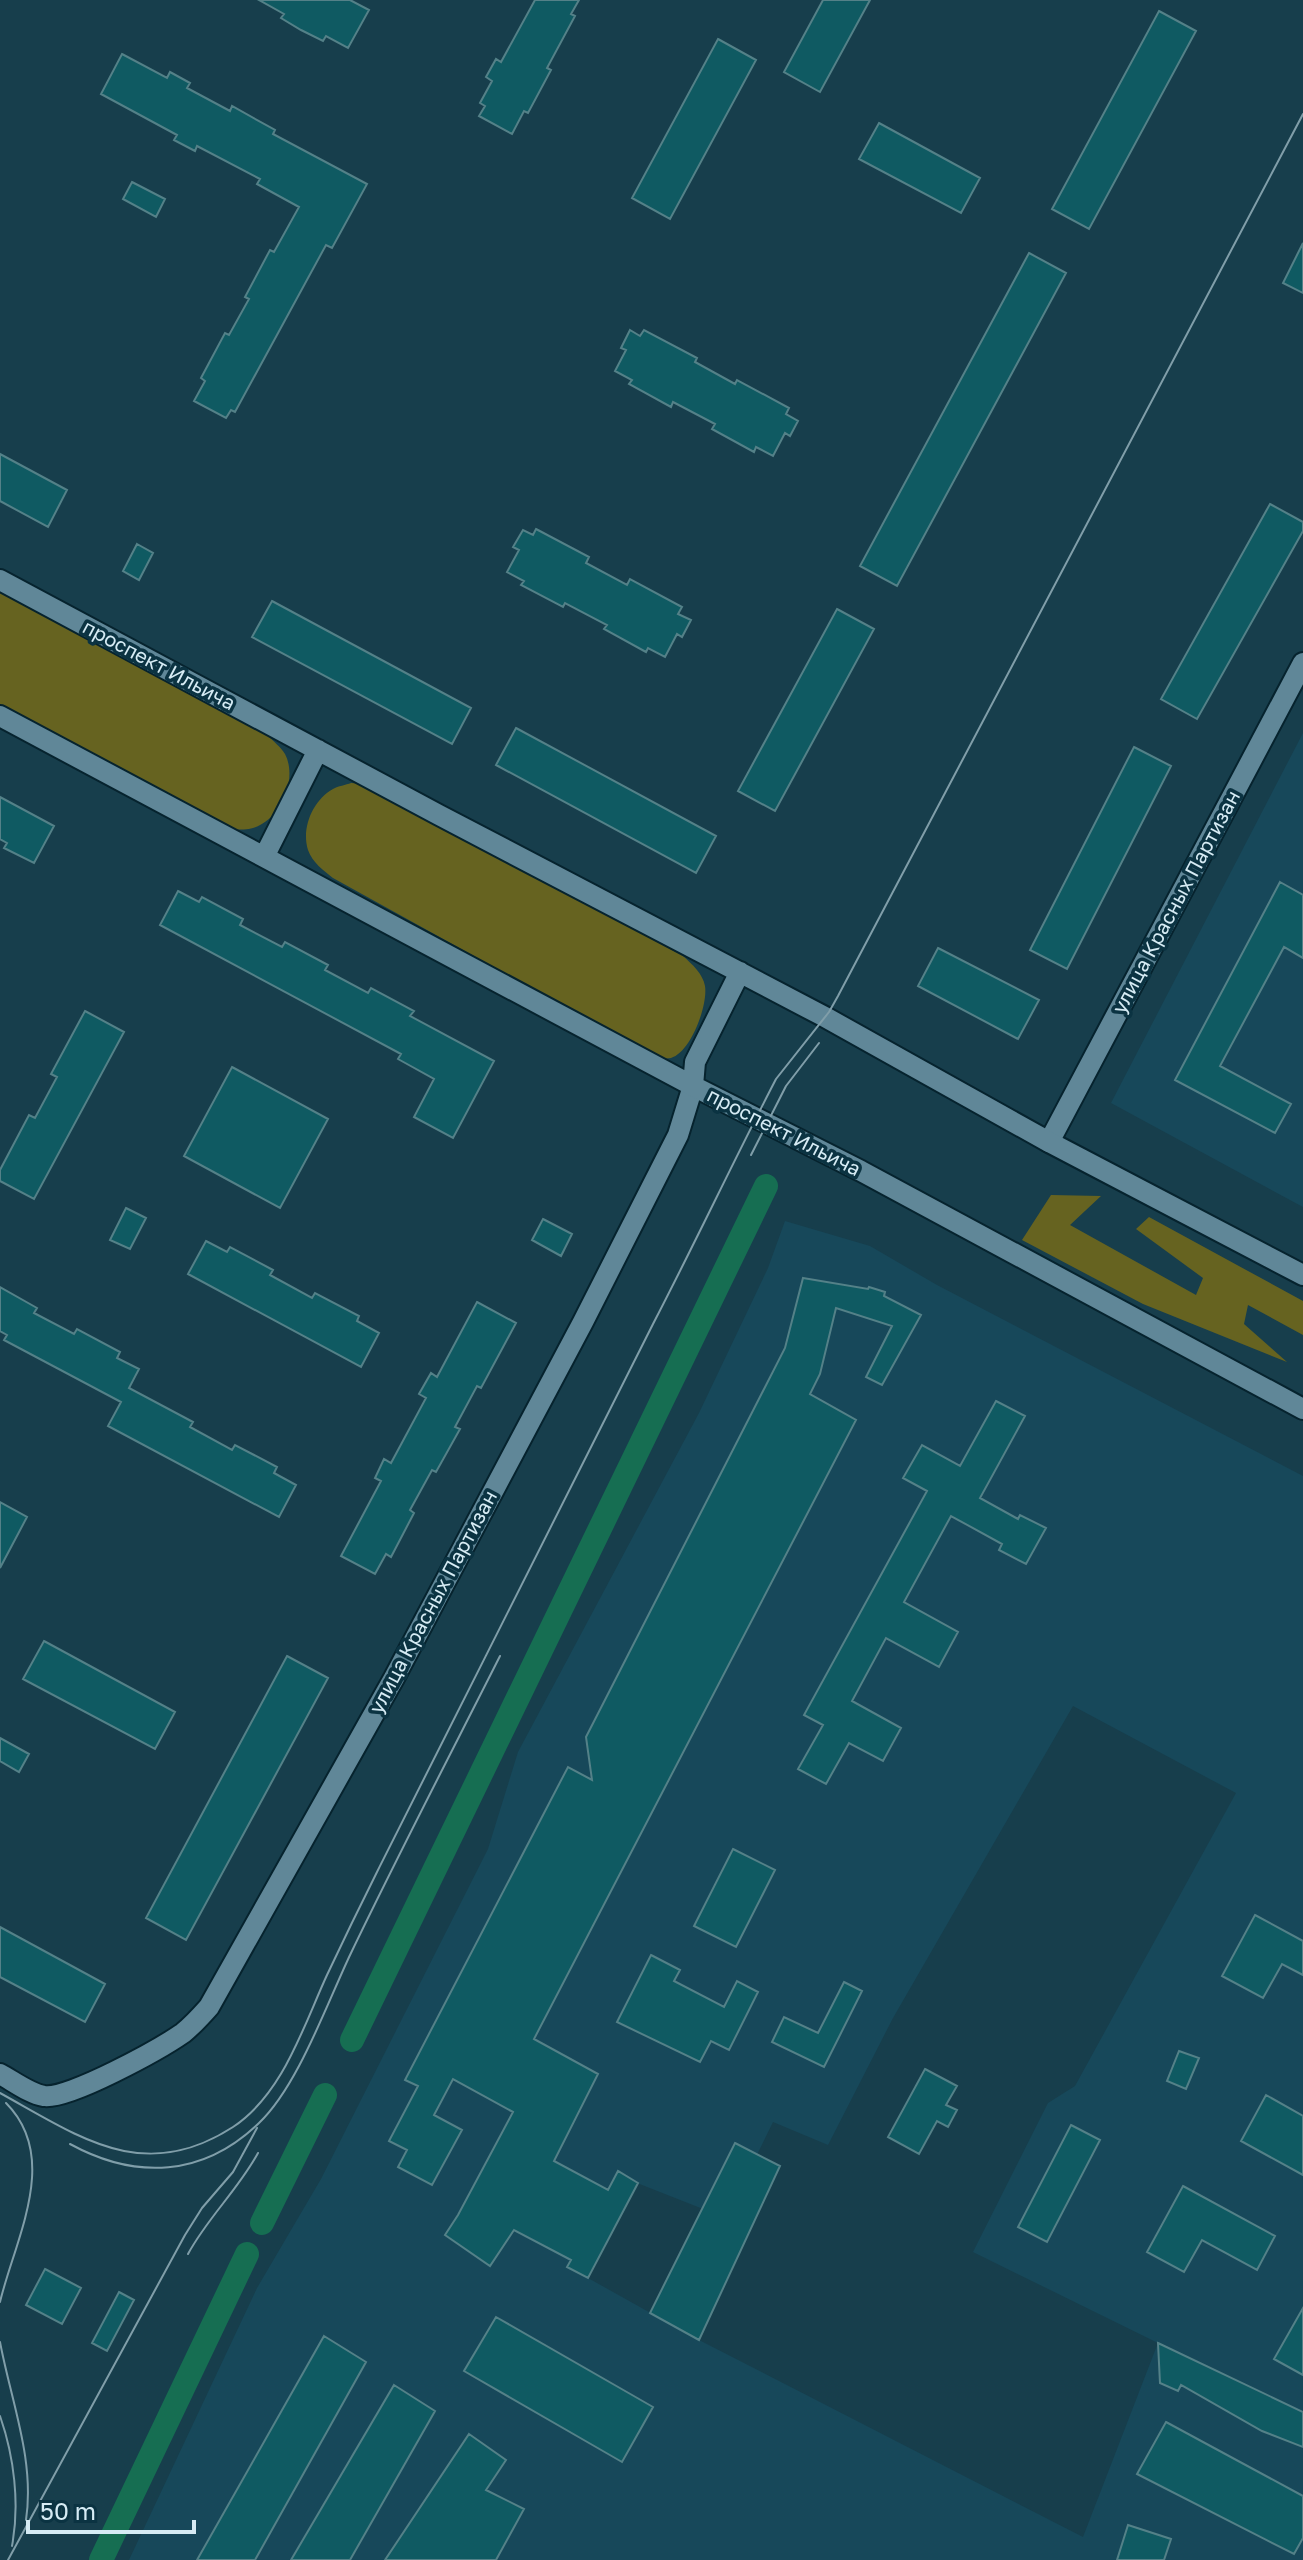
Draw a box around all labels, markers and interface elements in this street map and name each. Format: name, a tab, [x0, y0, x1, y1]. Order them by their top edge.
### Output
street label: проспект Ильича	[79, 614, 240, 714]
street label: улица Красных Партизан	[1106, 786, 1244, 1017]
street label: проспект Ильича	[704, 1082, 865, 1180]
street label: улица Красных Партизан	[363, 1486, 501, 1717]
scale bar	[28, 2484, 194, 2534]
text: 50 m	[40, 2496, 96, 2525]

